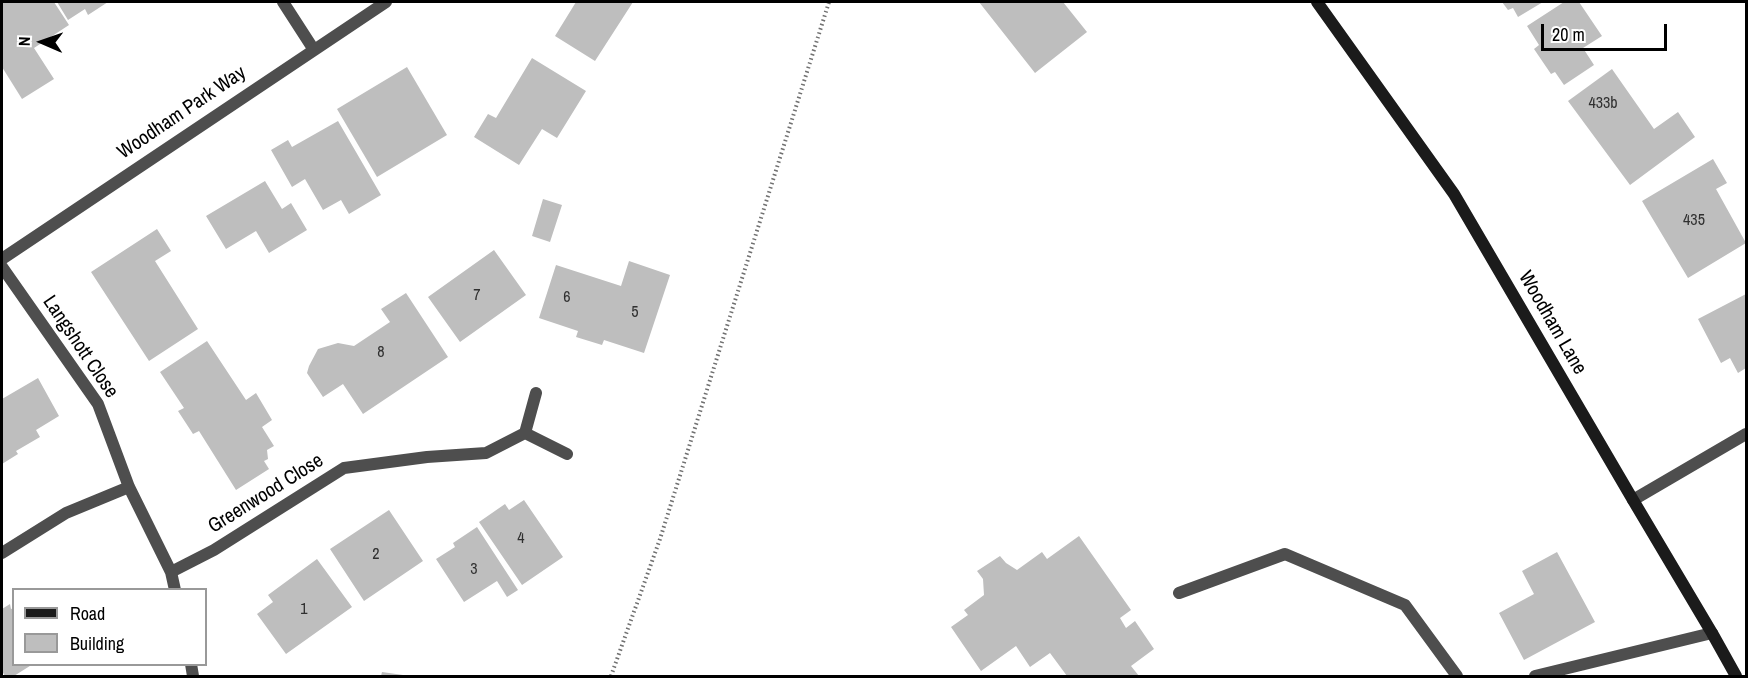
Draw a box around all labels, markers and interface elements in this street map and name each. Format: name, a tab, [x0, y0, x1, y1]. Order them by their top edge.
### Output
north arrow	[12, 12, 72, 72]
scale bar	[1544, 12, 1670, 50]
text: 20 m	[1552, 22, 1585, 47]
text: N	[13, 36, 35, 47]
street label: Woodham Park Way	[113, 61, 251, 165]
house number: 433b	[1588, 94, 1618, 114]
house number: 435	[1683, 211, 1705, 231]
street label: Woodham Lane	[1513, 267, 1591, 379]
house number: 7	[473, 286, 481, 306]
house number: 6	[563, 288, 571, 308]
street label: Langshott Close	[37, 291, 123, 403]
house number: 5	[631, 303, 639, 323]
house number: 8	[377, 343, 385, 363]
street label: Greenwood Close	[204, 449, 328, 539]
house number: 4	[517, 529, 525, 549]
house number: 2	[372, 545, 380, 565]
house number: 3	[470, 560, 478, 580]
legend	[12, 588, 207, 666]
house number: 1	[300, 600, 308, 620]
text: Road	[70, 601, 105, 626]
text: Building	[70, 631, 124, 656]

